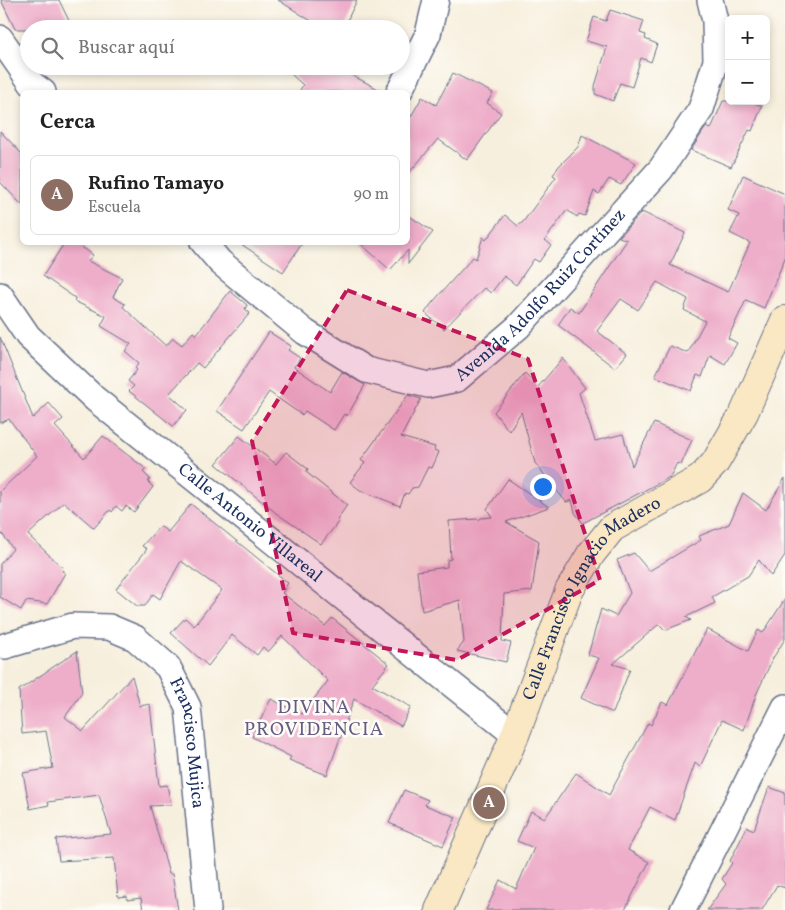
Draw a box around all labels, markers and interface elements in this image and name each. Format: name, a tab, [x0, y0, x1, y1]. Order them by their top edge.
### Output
map controls	[725, 15, 770, 105]
button: +	[725, 15, 770, 60]
search box	[20, 20, 410, 75]
icon: search	[38, 34, 66, 62]
text: Buscar aquí	[78, 35, 175, 61]
button: −	[725, 60, 770, 105]
text: Cerca	[40, 108, 95, 137]
text: Rufino Tamayo	[88, 171, 224, 197]
text: A	[51, 184, 63, 206]
text: 90 m	[353, 184, 389, 206]
text: Escuela	[88, 197, 141, 219]
street label: Avenida Adolfo Ruiz Cortínez	[450, 203, 632, 388]
street label: Calle Antonio Villareal	[172, 457, 327, 589]
your location	[530, 474, 556, 500]
street label: Calle Francisco Ignacio Madero	[517, 491, 665, 704]
street label: Francisco Mujica	[163, 673, 210, 810]
district label: DIVINA PROVIDENCIA	[244, 695, 384, 743]
pin: A	[473, 784, 505, 822]

